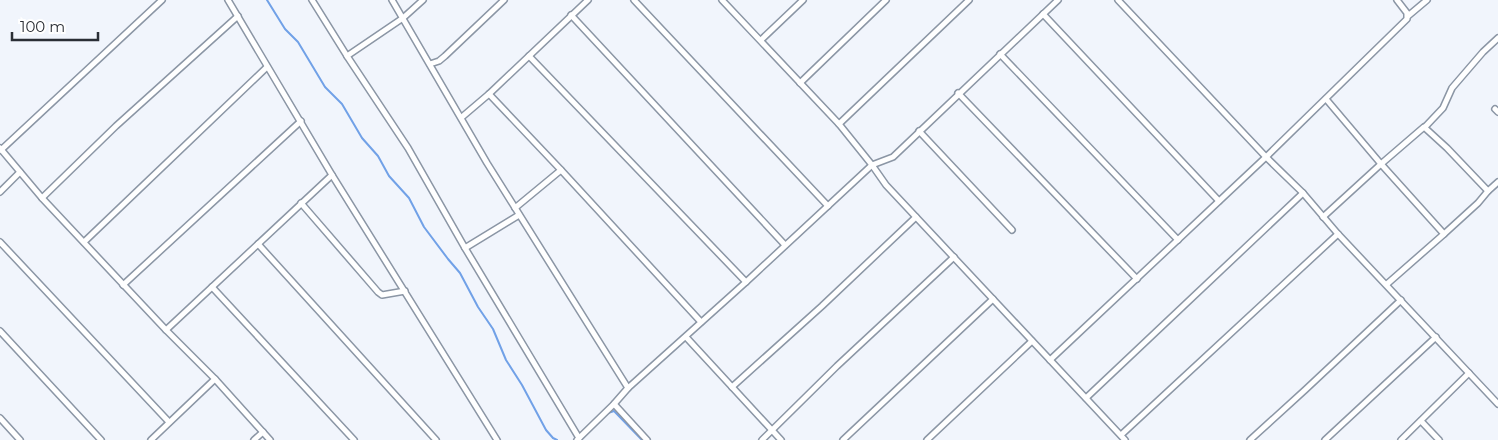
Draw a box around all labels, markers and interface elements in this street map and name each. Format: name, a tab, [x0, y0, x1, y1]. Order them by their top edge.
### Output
scale bar	[12, 10, 99, 42]
text: 100 m	[20, 17, 65, 36]

